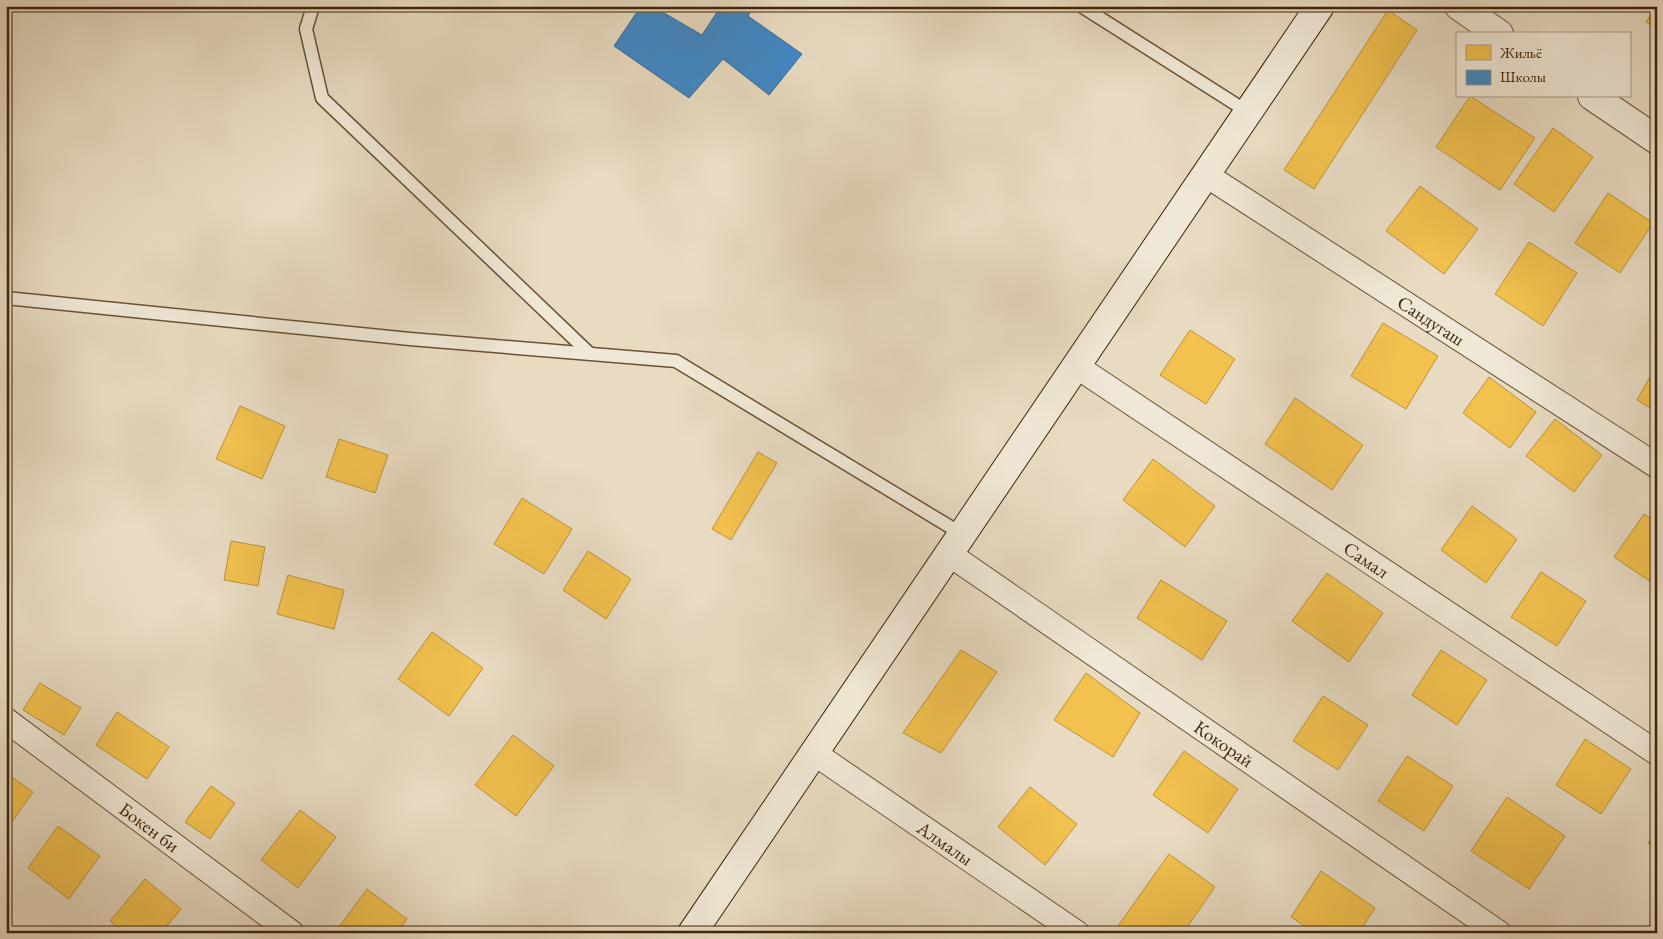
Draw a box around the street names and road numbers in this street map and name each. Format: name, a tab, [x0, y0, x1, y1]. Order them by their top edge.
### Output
street label: Сандугаш	[1392, 290, 1469, 352]
street label: Самал	[1339, 536, 1394, 584]
street label: Кокорай	[1189, 715, 1258, 773]
street label: Бокен би	[114, 797, 185, 858]
street label: Алмалы	[911, 815, 978, 871]

